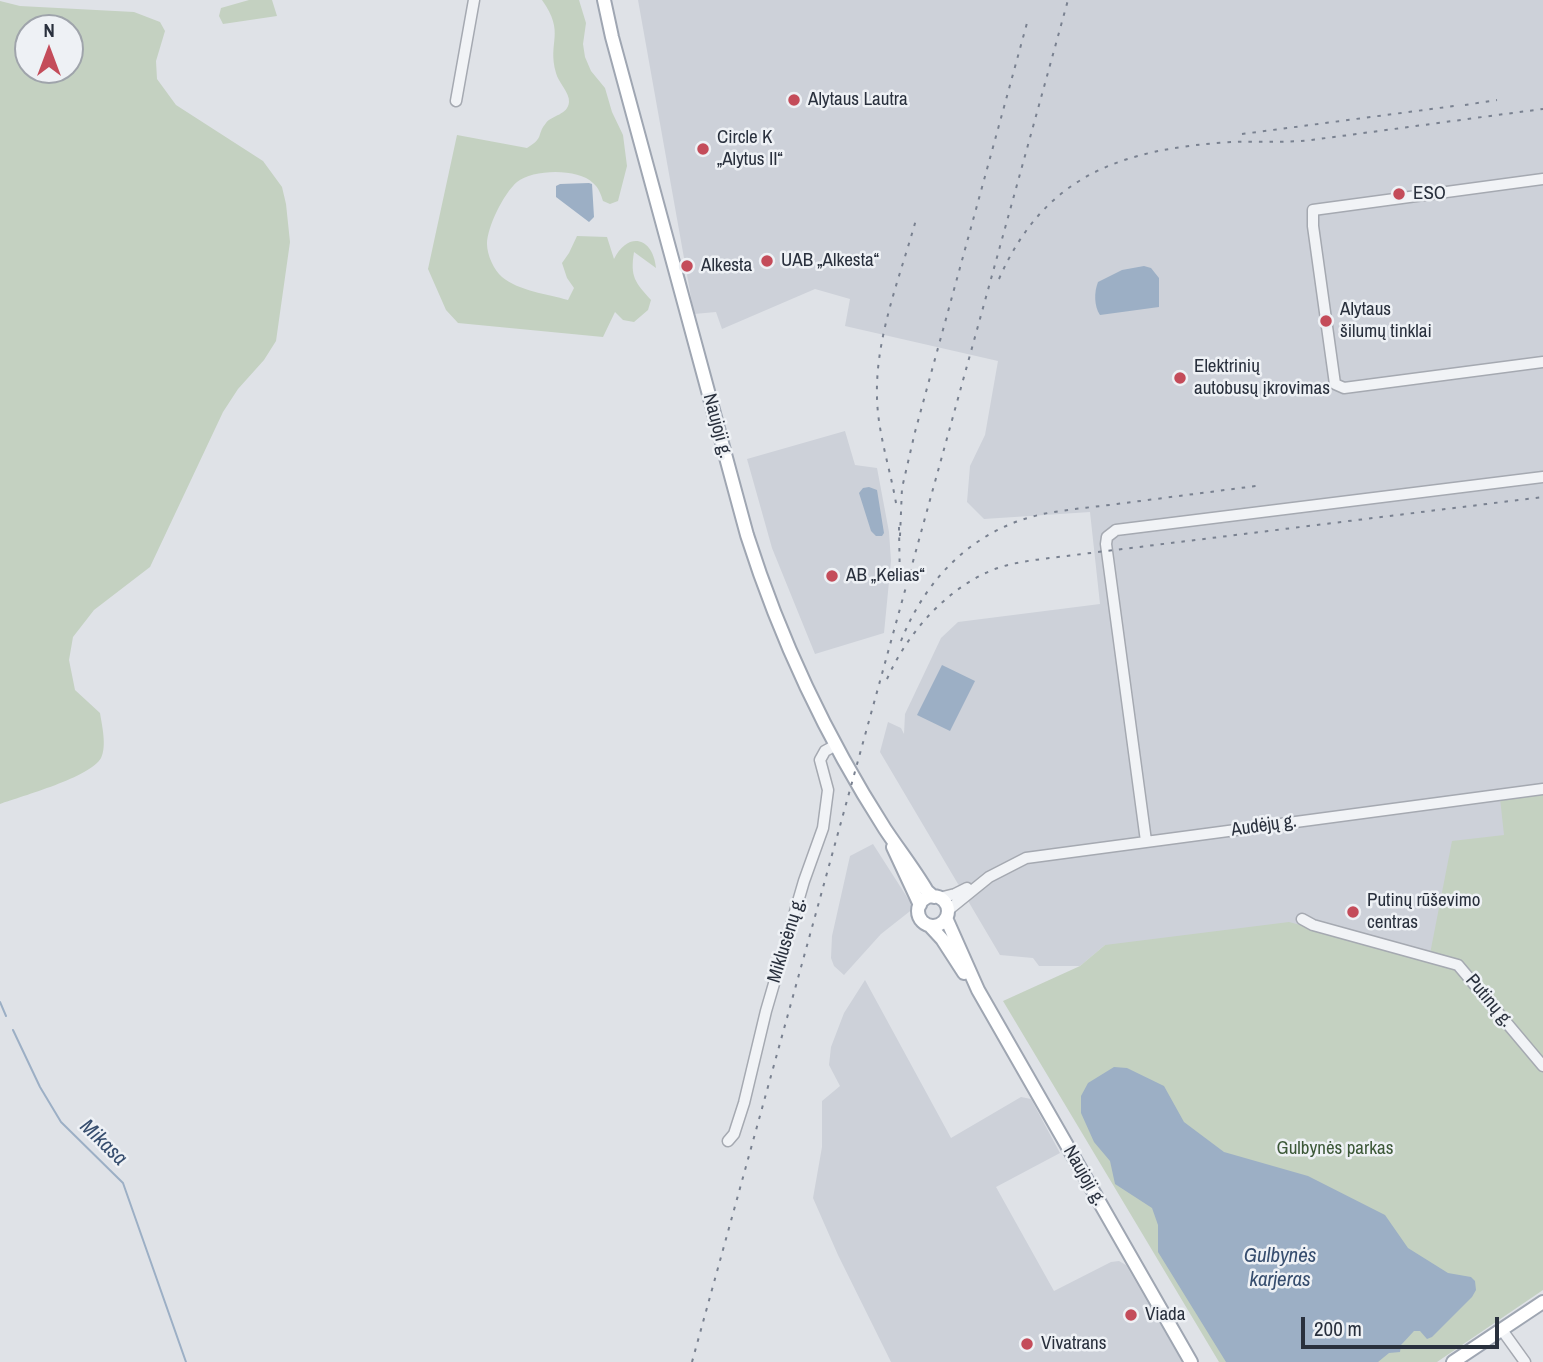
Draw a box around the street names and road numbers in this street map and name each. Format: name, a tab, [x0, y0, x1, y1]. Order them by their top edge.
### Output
street label: Naujoji g.	[697, 391, 737, 461]
street label: Audėjų g.	[1230, 810, 1298, 842]
street label: Miklusėnų g.	[763, 894, 811, 986]
street label: Putinų g.	[1460, 970, 1518, 1032]
street label: Naujoji g.	[1058, 1142, 1110, 1210]

